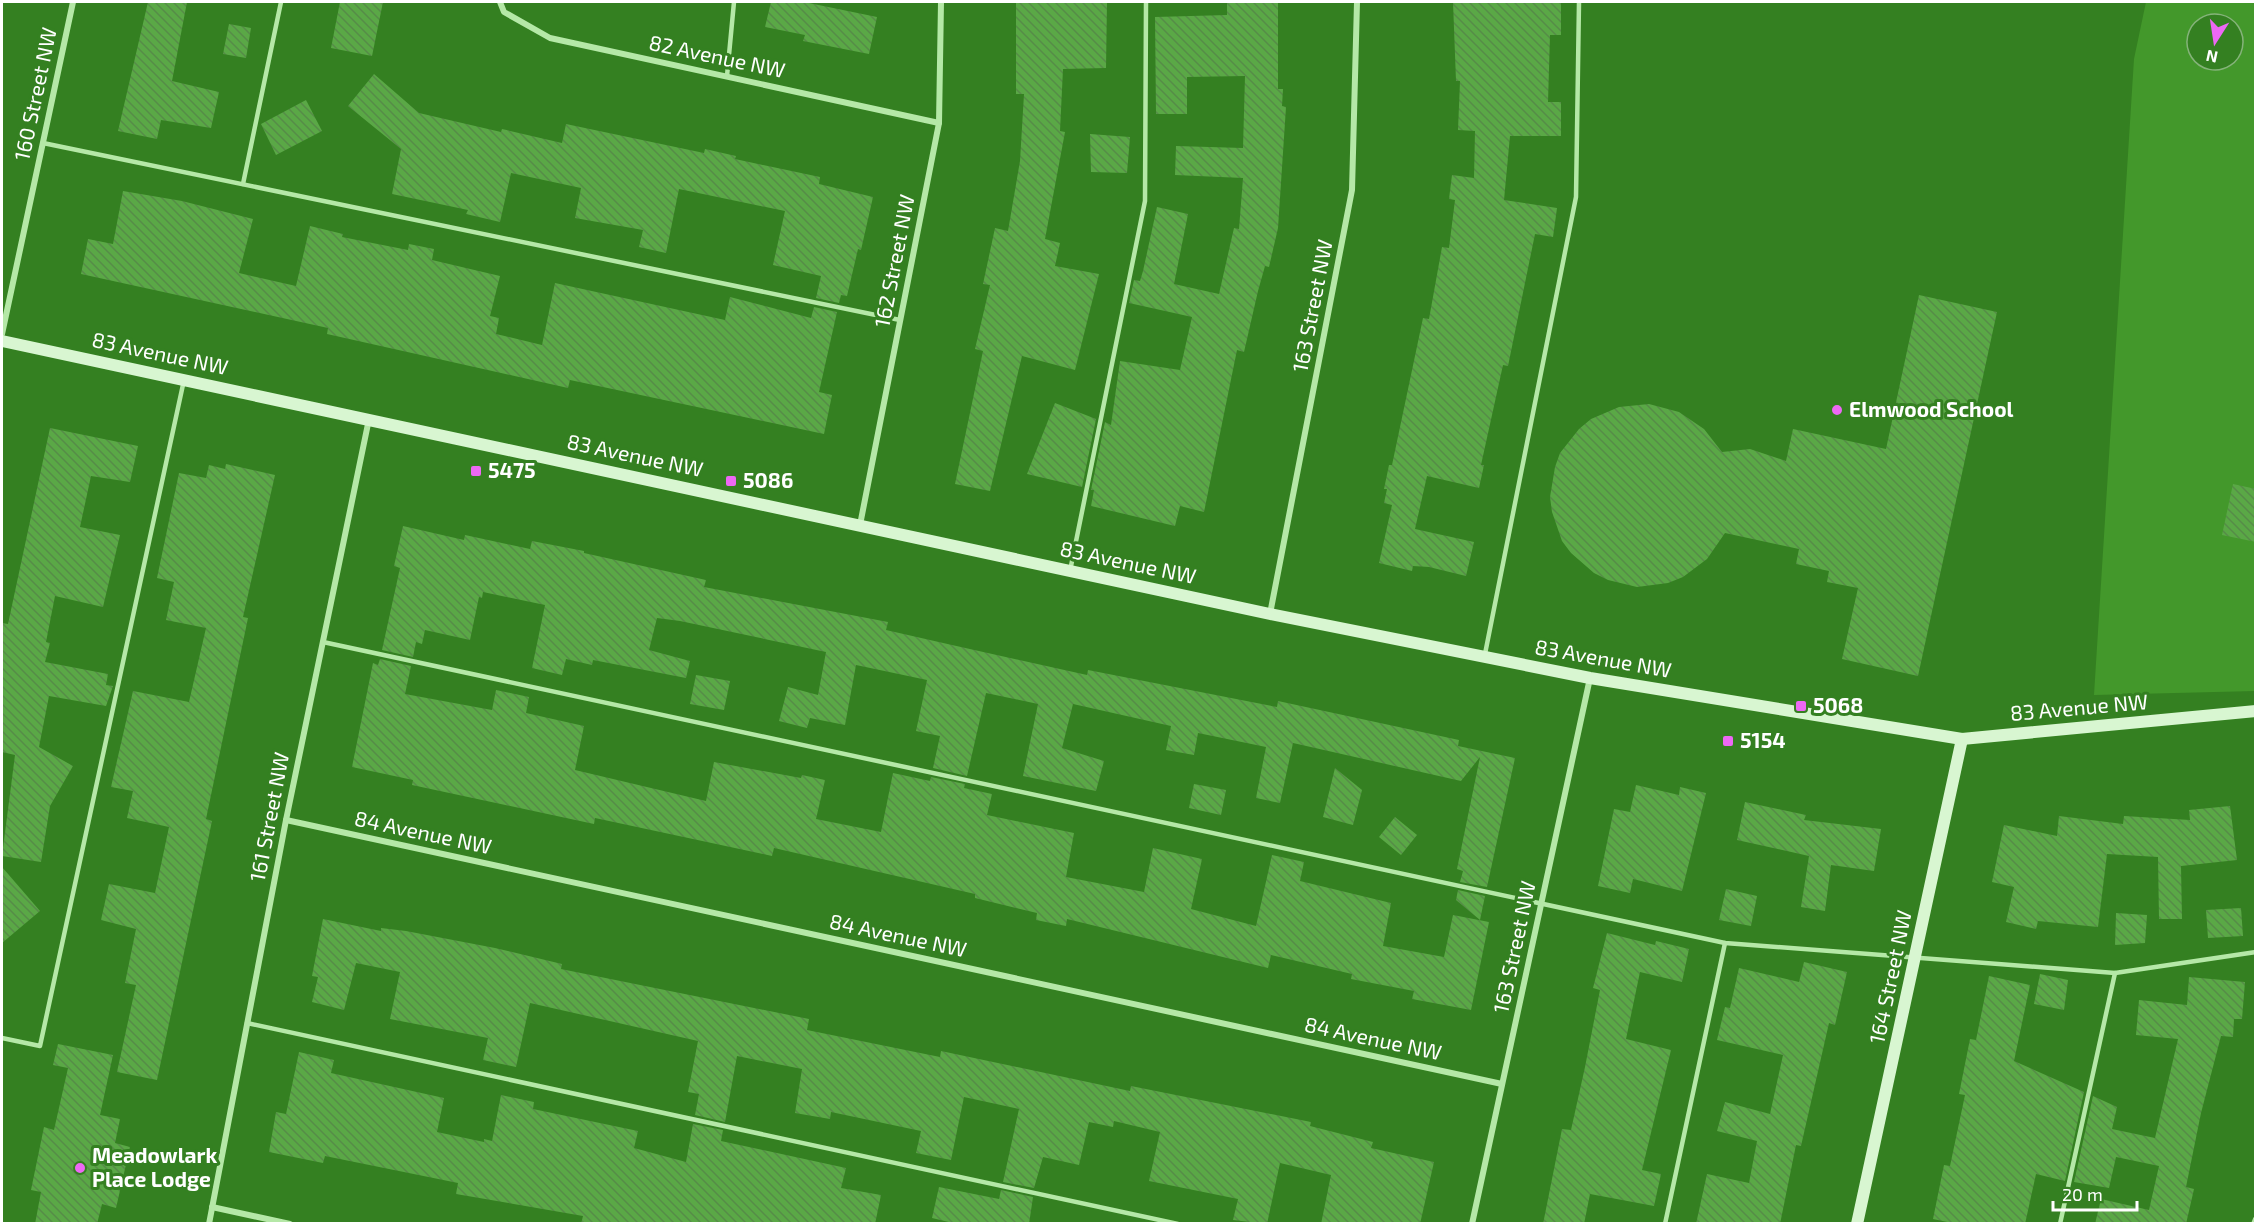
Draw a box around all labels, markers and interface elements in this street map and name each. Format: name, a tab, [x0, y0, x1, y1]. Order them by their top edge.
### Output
north arrow	[2185, 12, 2245, 72]
street label: 160 Street NW	[8, 25, 61, 163]
street label: 82 Avenue NW	[647, 29, 788, 82]
text: N	[2204, 47, 2219, 68]
street label: 162 Street NW	[868, 192, 919, 329]
street label: 163 Street NW	[1286, 237, 1337, 374]
street label: 83 Avenue NW	[90, 326, 231, 379]
place label: Elmwood School	[1849, 396, 2014, 421]
marker: Elmwood School	[1830, 403, 1844, 417]
street label: 83 Avenue NW	[565, 428, 706, 481]
place label: 5475	[488, 457, 536, 482]
marker: 5475	[469, 464, 483, 478]
place label: 5086	[743, 467, 793, 492]
marker: 5086	[724, 474, 738, 488]
street label: 83 Avenue NW	[1058, 535, 1199, 588]
street label: 83 Avenue NW	[1533, 633, 1674, 682]
street label: 83 Avenue NW	[2009, 688, 2149, 725]
place label: 5068	[1813, 692, 1863, 717]
marker: 5068	[1794, 699, 1808, 713]
place label: 5154	[1740, 727, 1786, 752]
marker: 5154	[1721, 734, 1735, 748]
street label: 161 Street NW	[244, 750, 293, 883]
street label: 84 Avenue NW	[352, 805, 494, 858]
street label: 163 Street NW	[1487, 878, 1540, 1015]
street label: 84 Avenue NW	[827, 908, 969, 961]
street label: 164 Street NW	[1863, 908, 1916, 1046]
street label: 84 Avenue NW	[1302, 1011, 1444, 1064]
place label: Meadowlark Place Lodge	[92, 1142, 218, 1191]
marker: Meadowlark Place Lodge	[73, 1161, 87, 1175]
scale bar	[2053, 1174, 2137, 1212]
text: 20 m	[2062, 1183, 2103, 1205]

